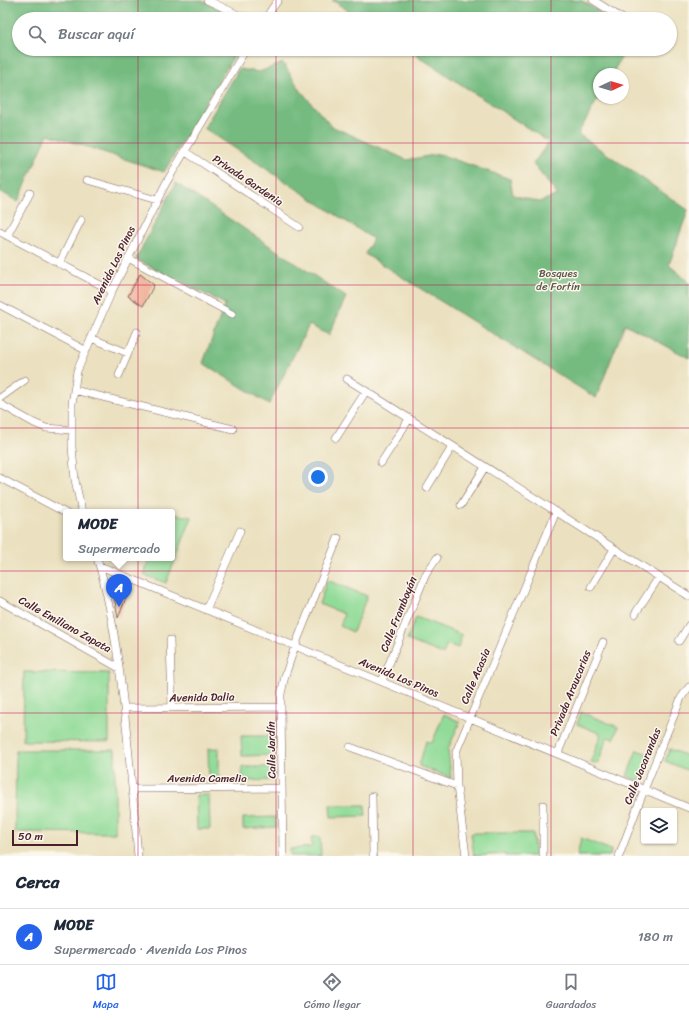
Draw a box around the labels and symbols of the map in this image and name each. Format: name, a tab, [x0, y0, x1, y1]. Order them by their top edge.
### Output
north arrow	[593, 68, 629, 104]
street label: Privada Gardenia	[208, 150, 287, 211]
street label: Avenida Los Pinos	[86, 222, 141, 309]
park label: Bosques de Fortín	[536, 264, 580, 296]
your location	[308, 467, 328, 487]
street label: Calle Framboyán	[375, 573, 422, 655]
pin: A	[106, 574, 132, 607]
street label: Calle Emiliano Zapata	[15, 591, 115, 658]
street label: Calle Acasia	[455, 645, 496, 707]
street label: Privada Araucarias	[545, 646, 597, 739]
street label: Avenida Los Pinos	[355, 652, 442, 703]
street label: Avenida Dalia	[168, 687, 235, 708]
street label: Calle Jardín	[262, 721, 281, 779]
street label: Calle Jacarandas	[618, 724, 667, 807]
street label: Avenida Camelia	[166, 769, 247, 788]
scale bar	[12, 828, 78, 847]

